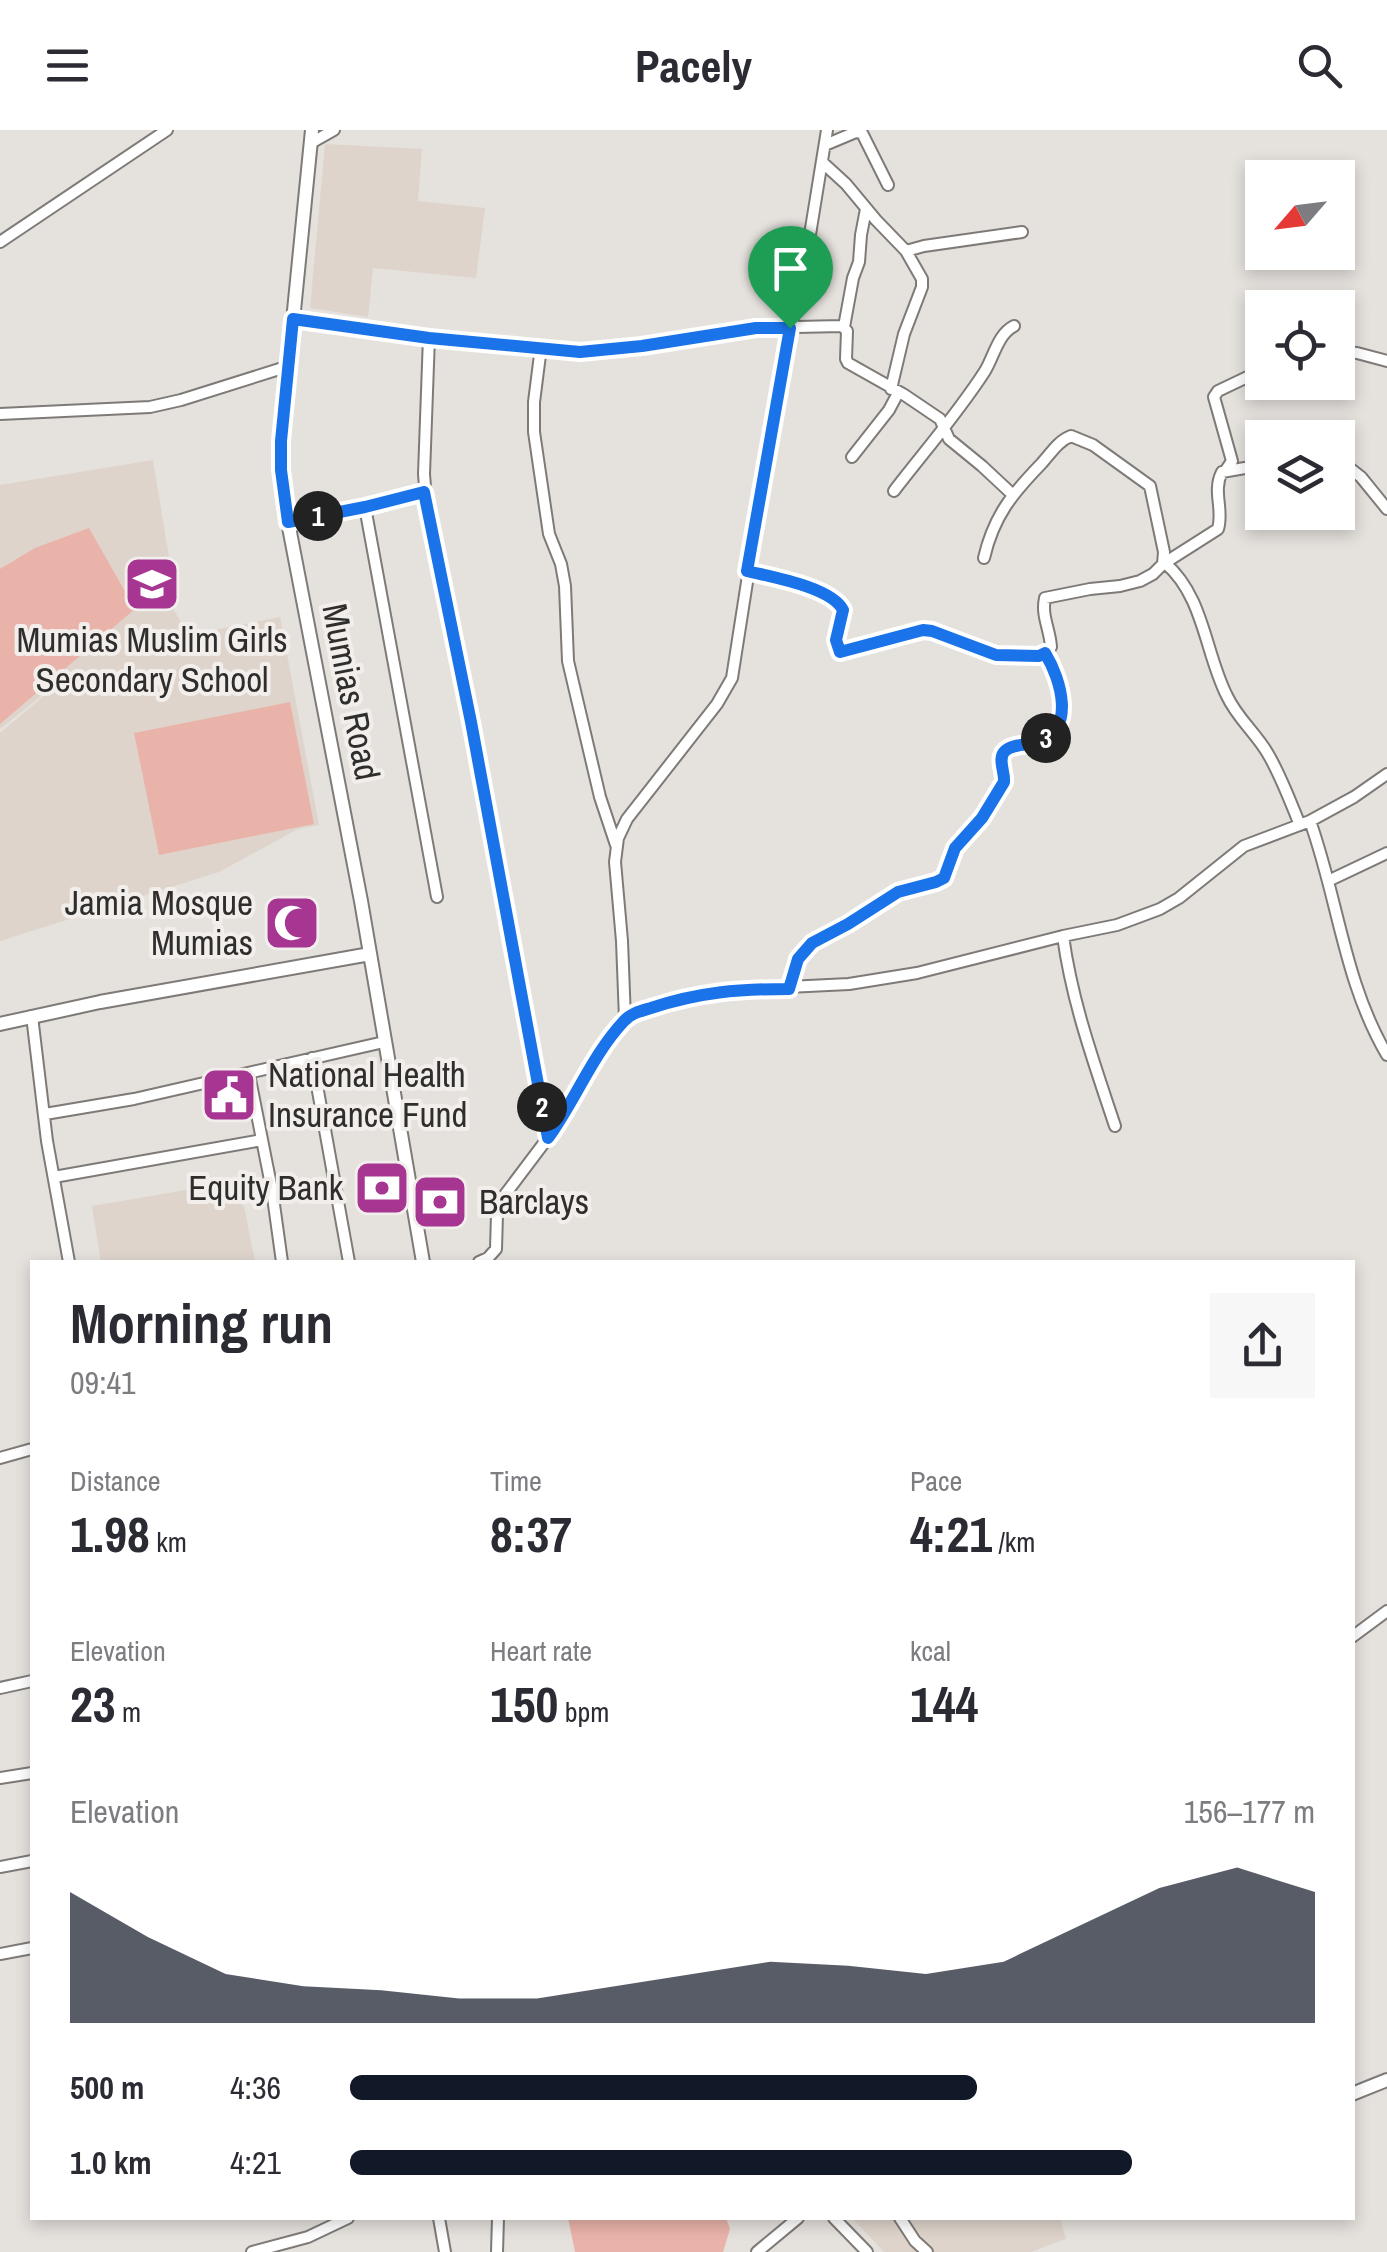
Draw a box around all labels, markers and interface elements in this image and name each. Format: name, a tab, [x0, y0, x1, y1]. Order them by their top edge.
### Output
text: Pacely	[635, 35, 752, 96]
icon: menu	[40, 38, 95, 93]
icon: search	[1292, 38, 1347, 93]
north arrow	[1245, 160, 1355, 270]
map controls	[1245, 160, 1355, 530]
pin	[748, 226, 833, 329]
icon: arrive	[763, 241, 818, 296]
button: locate	[1245, 290, 1355, 400]
button: layers	[1245, 420, 1355, 530]
pin: 1	[293, 491, 343, 541]
text: 1	[312, 497, 324, 535]
school or university icon: Mumias Muslim Girls Secondary School	[122, 554, 182, 614]
street label: Mumias Road	[311, 600, 392, 784]
place label: Mumias Muslim Girls Secondary School	[16, 616, 288, 703]
pin: 3	[1021, 713, 1071, 763]
text: 3	[1040, 719, 1052, 757]
place label: Jamia Mosque Mumias	[65, 879, 253, 966]
mosque icon: Jamia Mosque Mumias	[262, 893, 322, 953]
place label: National Health Insurance Fund	[268, 1051, 467, 1138]
public building icon: National Health Insurance Fund	[199, 1065, 259, 1125]
pin: 2	[517, 1082, 567, 1132]
text: 2	[536, 1088, 548, 1126]
bank icon: Equity Bank	[352, 1158, 412, 1218]
place label: Equity Bank	[188, 1164, 344, 1211]
bank icon: Barclays	[410, 1172, 470, 1232]
place label: Barclays	[479, 1178, 589, 1225]
text: Morning run	[70, 1286, 333, 1360]
button: share	[1210, 1293, 1315, 1398]
text: 09:41	[70, 1361, 136, 1404]
text: Distance	[70, 1462, 161, 1500]
text: Time	[490, 1462, 542, 1500]
text: Pace	[910, 1462, 962, 1500]
text: 1.98	[70, 1500, 150, 1568]
text: 8:37	[490, 1500, 572, 1568]
text: 4:21	[910, 1500, 992, 1568]
text: km	[150, 1523, 187, 1561]
text: /km	[992, 1523, 1035, 1561]
text: Elevation	[70, 1632, 166, 1670]
text: Heart rate	[490, 1632, 592, 1670]
text: kcal	[910, 1632, 951, 1670]
text: 23	[70, 1670, 116, 1738]
text: 150	[490, 1670, 558, 1738]
text: 144	[910, 1670, 978, 1738]
text: m	[116, 1693, 141, 1731]
text: bpm	[558, 1693, 609, 1731]
text: Elevation	[70, 1790, 179, 1833]
text: 156–177 m	[1184, 1790, 1315, 1833]
text: 500 m	[70, 2066, 144, 2109]
text: 4:36	[230, 2066, 281, 2109]
text: 1.0 km	[70, 2141, 152, 2184]
text: 4:21	[230, 2141, 281, 2184]

